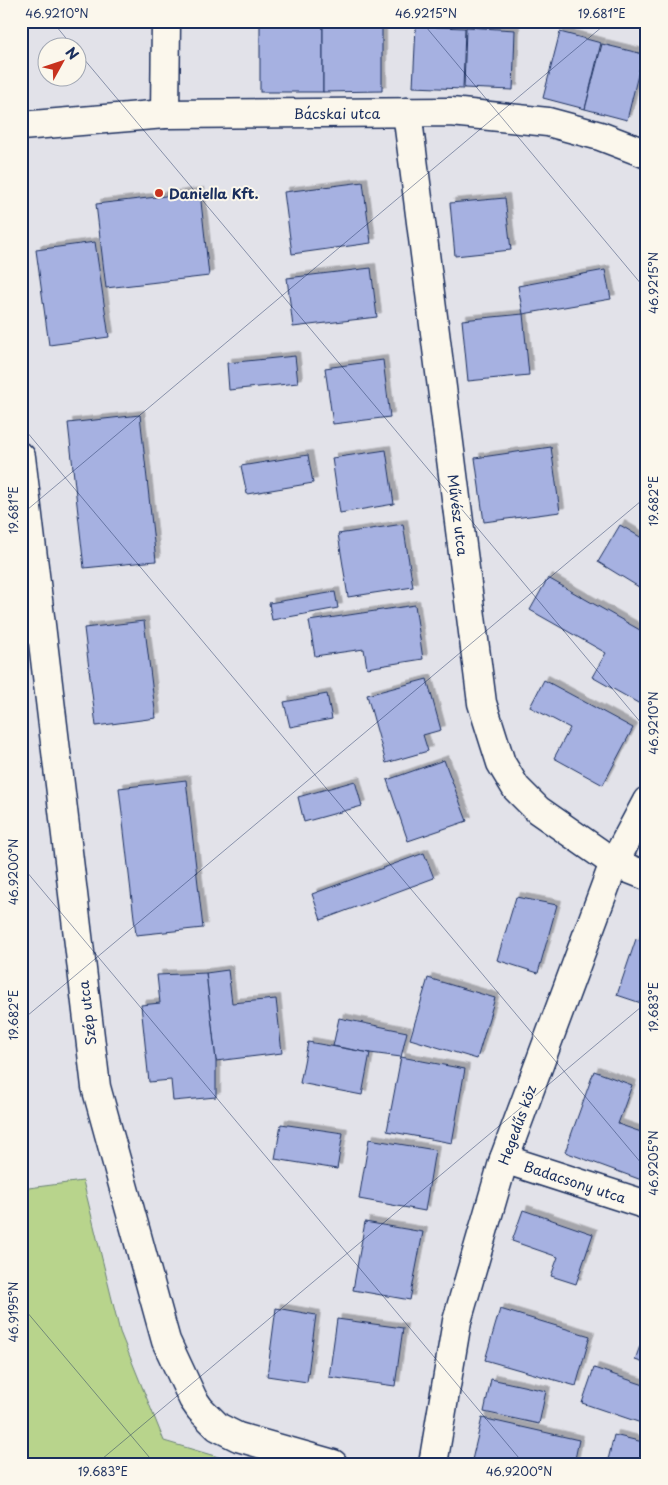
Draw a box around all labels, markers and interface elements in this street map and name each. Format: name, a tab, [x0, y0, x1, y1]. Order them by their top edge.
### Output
text: 46.9210°N	[25, 4, 89, 22]
text: 46.9215°N	[395, 4, 457, 22]
text: 19.681°E	[578, 4, 626, 22]
north arrow	[38, 38, 88, 88]
text: N	[61, 42, 84, 64]
street label: Bácskai utca	[294, 103, 381, 124]
place label: Daniella Kft.	[169, 183, 259, 204]
marker: Daniella Kft.	[153, 187, 165, 199]
text: 46.9215°N	[644, 252, 662, 314]
street label: Művész utca	[443, 473, 473, 557]
text: 19.682°E	[644, 476, 662, 526]
text: 19.681°E	[4, 486, 22, 534]
text: 46.9210°N	[644, 691, 662, 755]
text: 46.9200°N	[4, 839, 22, 905]
street label: Szép utca	[73, 979, 101, 1046]
text: 19.683°E	[644, 982, 662, 1032]
text: 19.682°E	[4, 990, 22, 1040]
street label: Hegedűs köz	[493, 1082, 541, 1168]
text: 46.9205°N	[644, 1130, 662, 1196]
street label: Badacsony utca	[521, 1156, 629, 1208]
text: 46.9195°N	[4, 1282, 22, 1342]
text: 19.683°E	[78, 1462, 128, 1480]
text: 46.9200°N	[486, 1462, 552, 1480]

